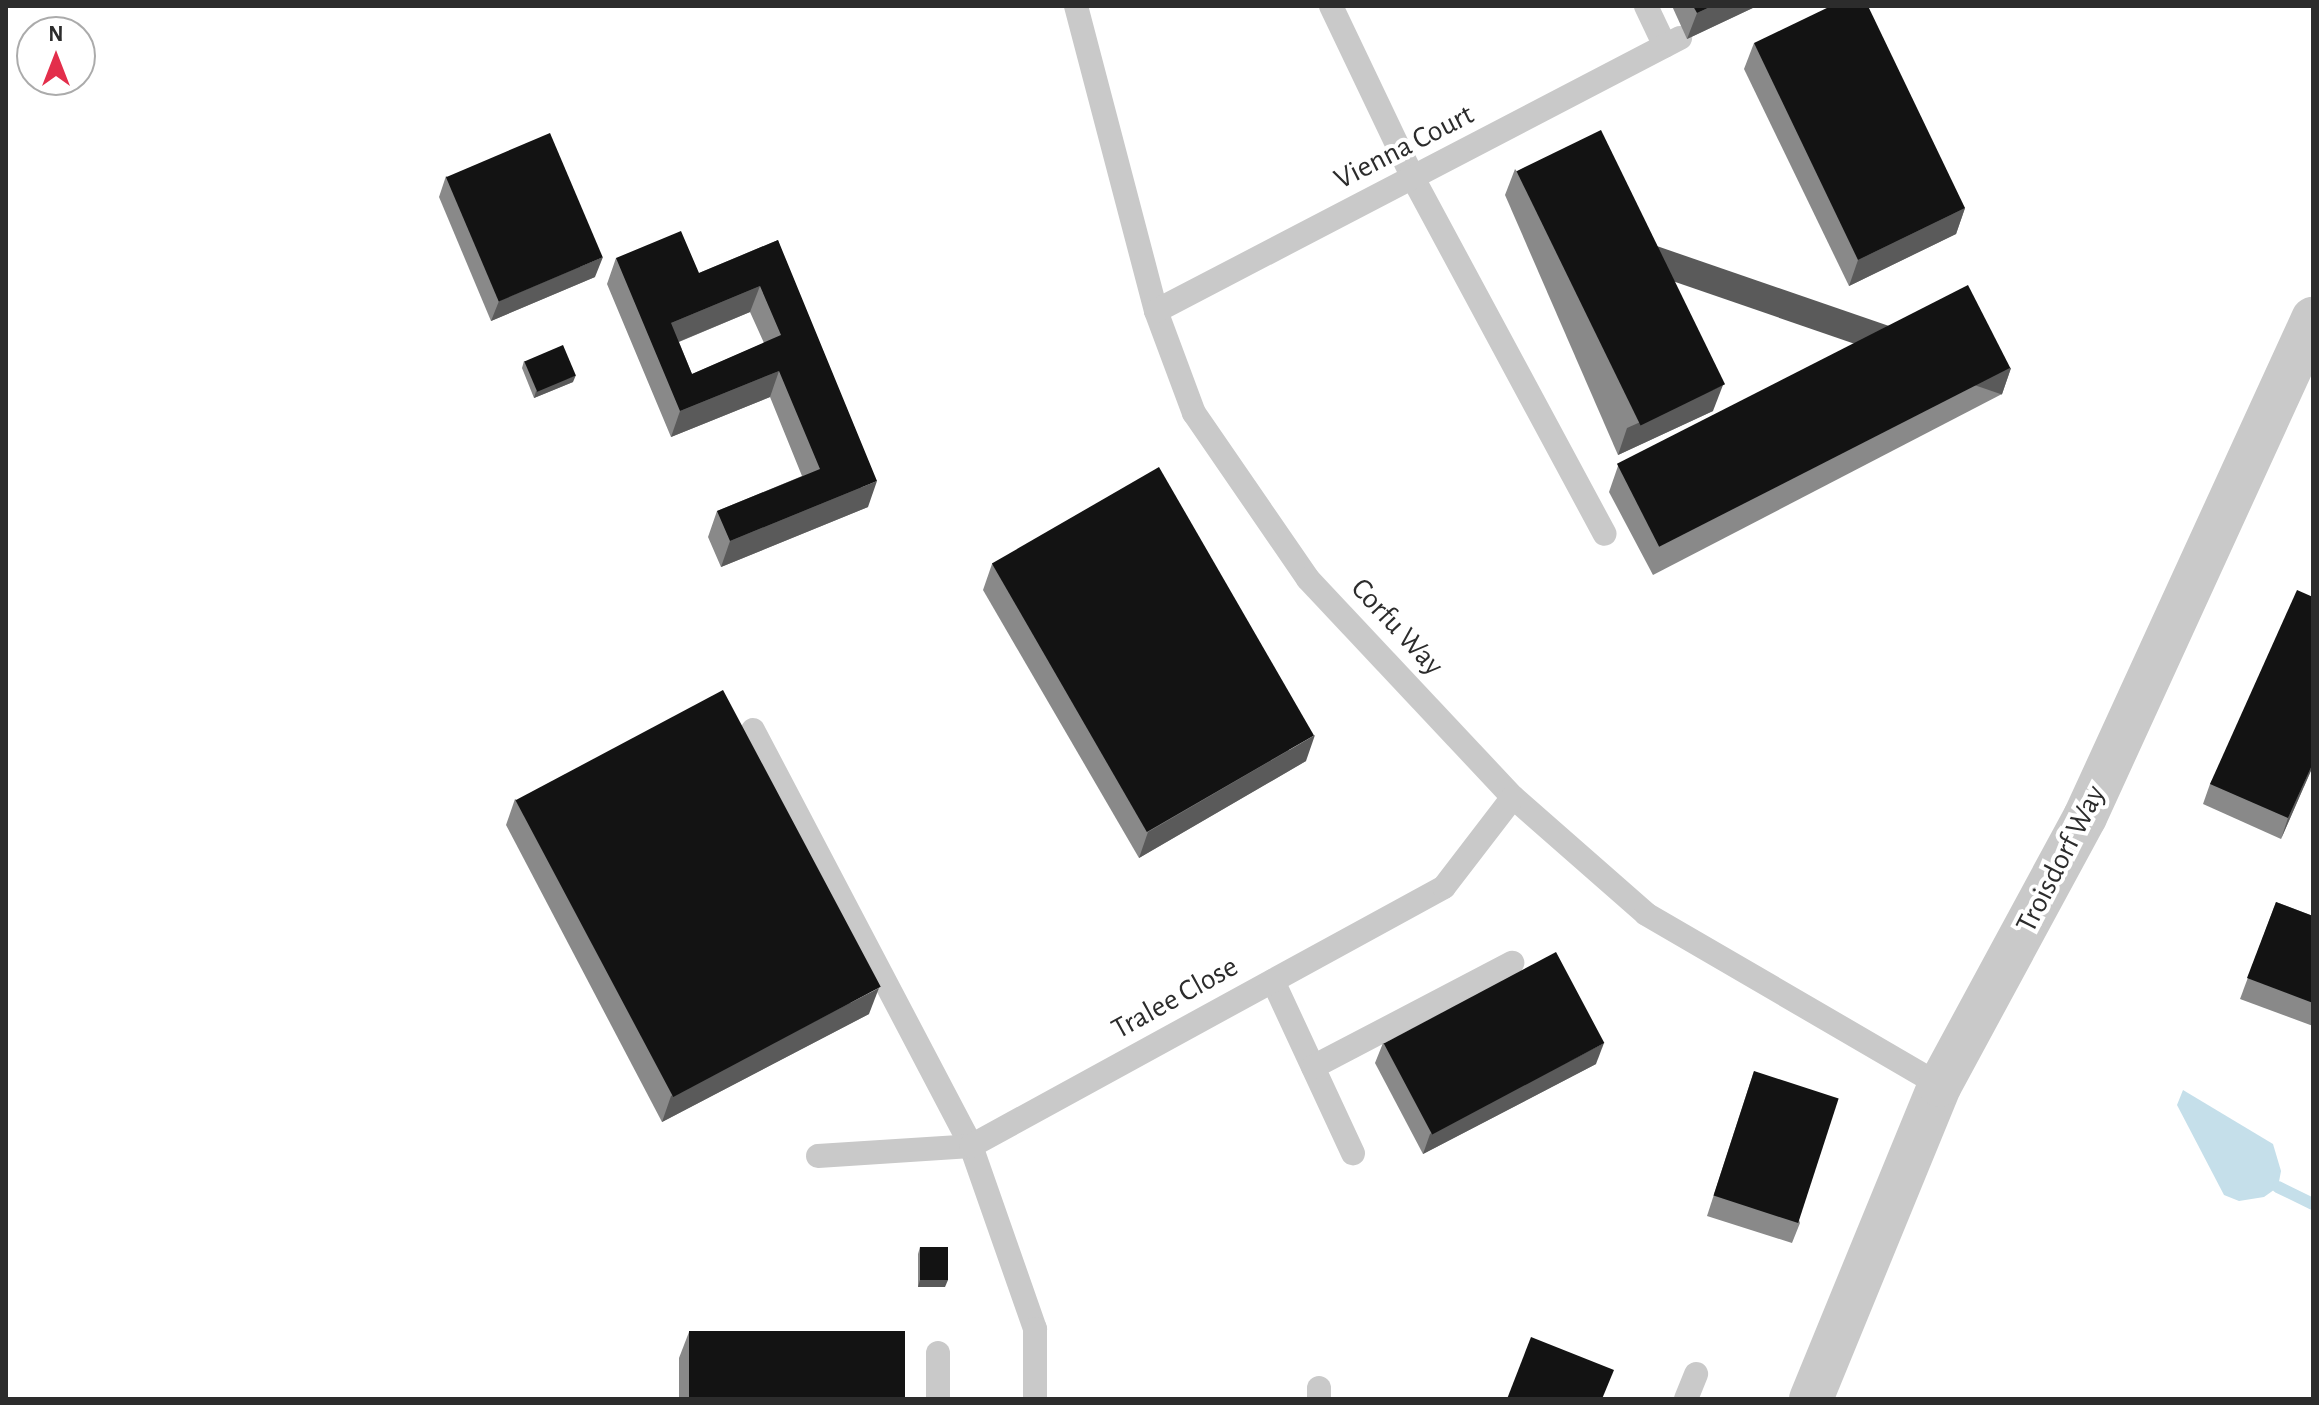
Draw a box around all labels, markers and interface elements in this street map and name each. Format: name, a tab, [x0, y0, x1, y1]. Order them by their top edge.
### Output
north arrow	[16, 16, 96, 96]
text: N	[48, 23, 64, 45]
street label: Vienna Court	[1328, 97, 1480, 197]
street label: Corfu Way	[1343, 571, 1451, 683]
street label: Troisdorf Way	[2008, 779, 2114, 939]
street label: Tralee Close	[1106, 949, 1244, 1047]

